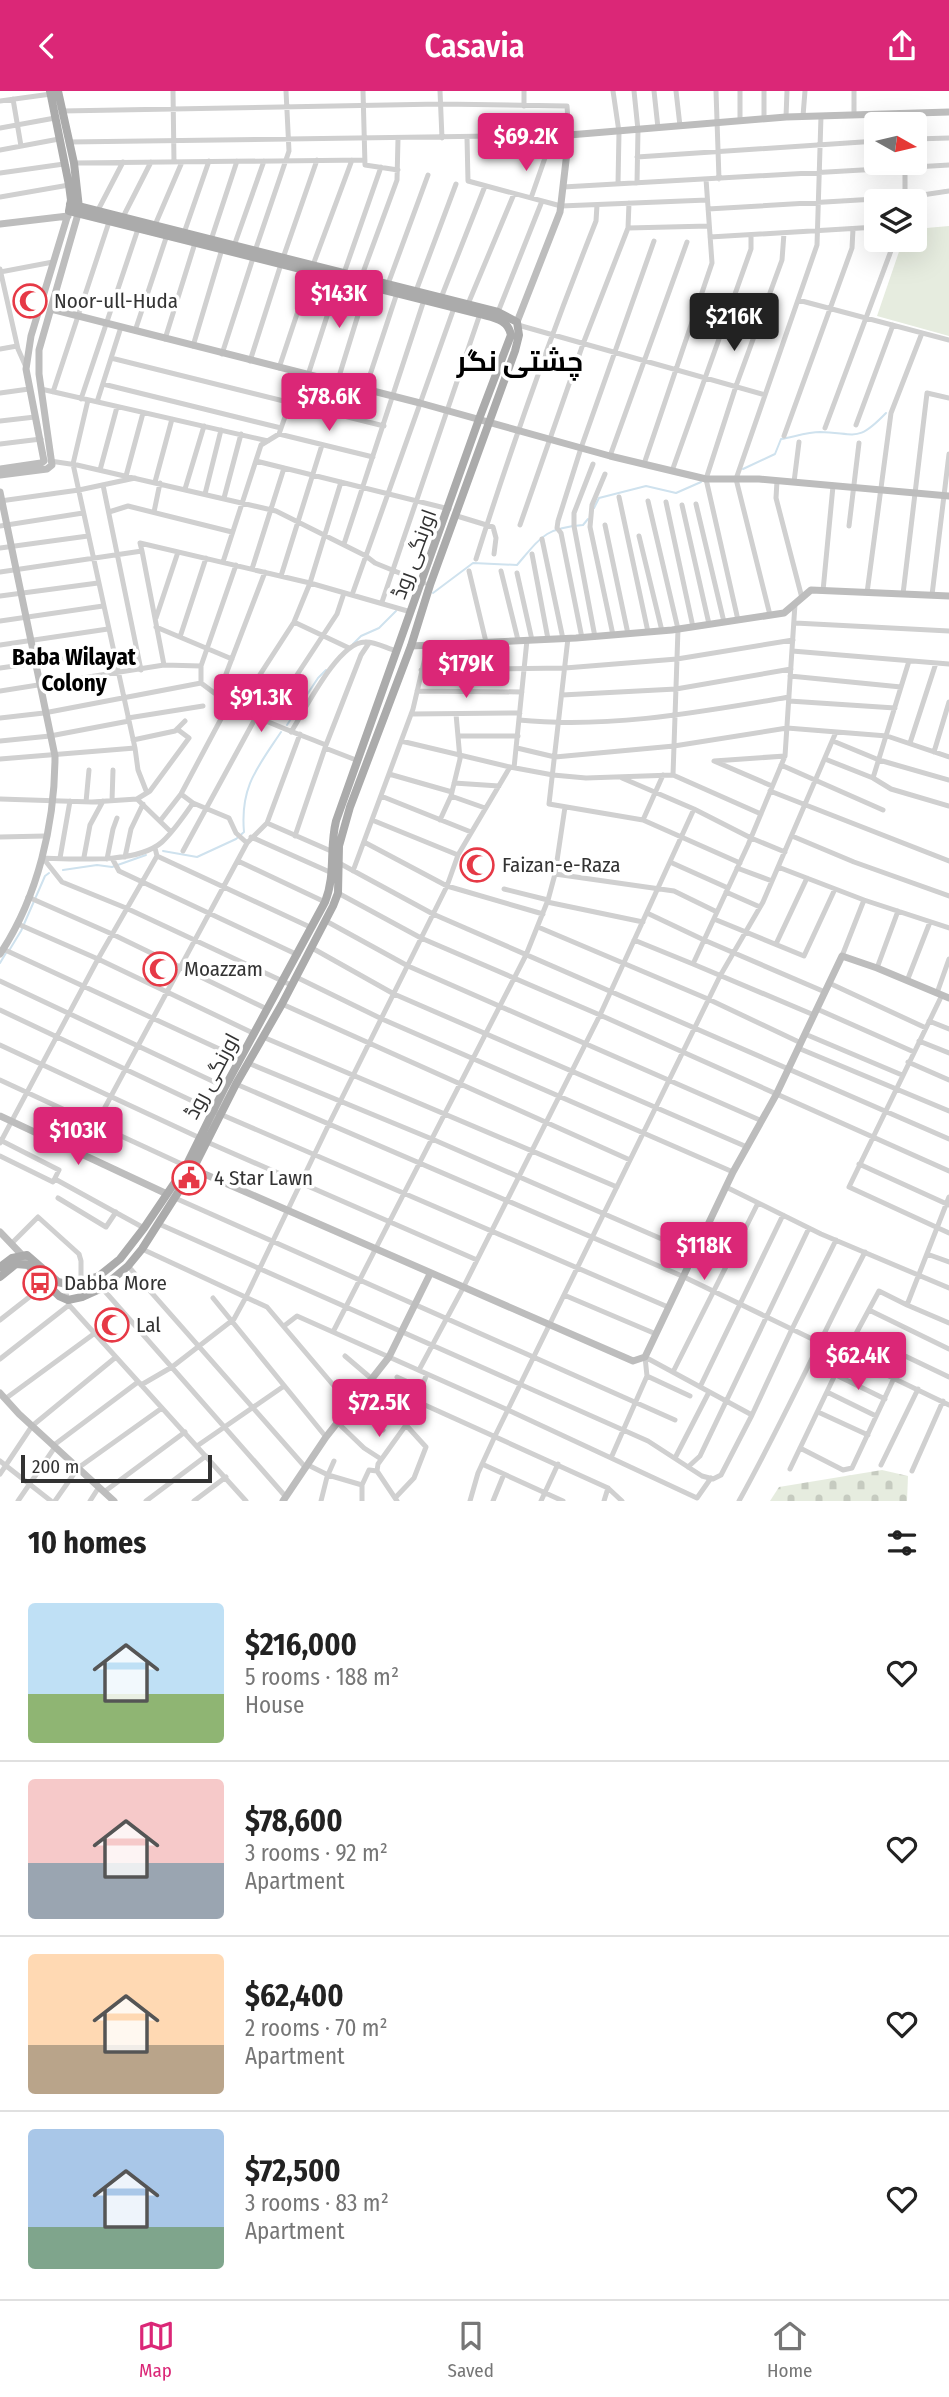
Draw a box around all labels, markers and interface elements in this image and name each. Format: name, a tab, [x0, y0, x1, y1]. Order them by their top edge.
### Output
icon: back	[28, 27, 66, 65]
text: Casavia	[424, 27, 525, 65]
icon: share	[883, 27, 921, 65]
north arrow	[864, 112, 928, 175]
map controls	[864, 112, 927, 252]
pin: $69.2K	[469, 113, 583, 173]
text: $69.2K	[494, 122, 558, 150]
button: layers	[864, 189, 927, 252]
pin: $143K	[290, 271, 388, 330]
text: $143K	[311, 279, 367, 307]
mosque icon: Noor-ull-Huda	[11, 282, 49, 320]
place label: Noor-ull-Huda	[54, 288, 178, 314]
pin: $216K	[685, 293, 783, 353]
text: $216K	[706, 302, 762, 330]
district label: چشتی نگر	[456, 345, 583, 381]
pin: $78.6K	[272, 373, 386, 433]
text: $78.6K	[297, 382, 361, 410]
street label: اورنگی روڈ	[386, 506, 442, 602]
pin: $179K	[417, 641, 515, 700]
district label: Baba Wilayat Colony	[12, 643, 137, 697]
text: $179K	[438, 649, 494, 677]
pin: $91.3K	[204, 675, 318, 734]
text: $91.3K	[230, 683, 292, 711]
mosque icon: Faizan-e-Raza	[458, 846, 496, 884]
place label: Faizan-e-Raza	[502, 852, 621, 878]
mosque icon: Moazzam	[141, 950, 179, 988]
place label: Moazzam	[184, 956, 263, 982]
street label: اورنگی روڈ	[179, 1029, 245, 1123]
pin: $103K	[29, 1107, 127, 1167]
text: $103K	[50, 1116, 106, 1144]
public building icon: 4 Star Lawn	[170, 1159, 208, 1197]
place label: 4 Star Lawn	[214, 1165, 313, 1191]
pin: $118K	[655, 1223, 753, 1282]
text: $118K	[676, 1231, 732, 1259]
bus stop icon: Dabba More	[21, 1264, 59, 1302]
place label: Dabba More	[64, 1270, 167, 1296]
mosque icon: Lal	[93, 1306, 131, 1344]
place label: Lal	[136, 1312, 161, 1338]
pin: $62.4K	[801, 1333, 915, 1392]
text: $62.4K	[826, 1341, 890, 1369]
pin: $72.5K	[322, 1379, 436, 1439]
text: $72.5K	[348, 1388, 410, 1416]
scale bar	[21, 1452, 212, 1484]
text: 200 m	[32, 1455, 79, 1478]
icon: filters	[883, 1524, 921, 1562]
text: 10 homes	[28, 1525, 146, 1561]
text: $216,000	[245, 1627, 357, 1663]
icon: home	[84, 1631, 168, 1715]
icon: heart	[883, 1654, 921, 1692]
text: 5 rooms · 188 m²	[245, 1663, 399, 1691]
text: House	[245, 1691, 304, 1719]
text: $78,600	[245, 1803, 343, 1839]
icon: home	[84, 1807, 168, 1891]
icon: heart	[883, 1830, 921, 1868]
text: 3 rooms · 92 m²	[245, 1839, 388, 1867]
text: Apartment	[245, 1867, 345, 1895]
text: $62,400	[245, 1978, 344, 2014]
icon: home	[84, 1982, 168, 2066]
icon: heart	[883, 2005, 921, 2043]
text: 2 rooms · 70 m²	[245, 2014, 388, 2042]
text: Apartment	[245, 2042, 345, 2070]
text: $72,500	[245, 2153, 341, 2189]
icon: home	[84, 2157, 168, 2241]
icon: heart	[883, 2180, 921, 2218]
text: 3 rooms · 83 m²	[245, 2189, 389, 2217]
text: Apartment	[245, 2217, 345, 2245]
tab: Map	[137, 2317, 175, 2382]
tab: Saved	[448, 2317, 494, 2382]
tab: Home	[767, 2317, 812, 2382]

